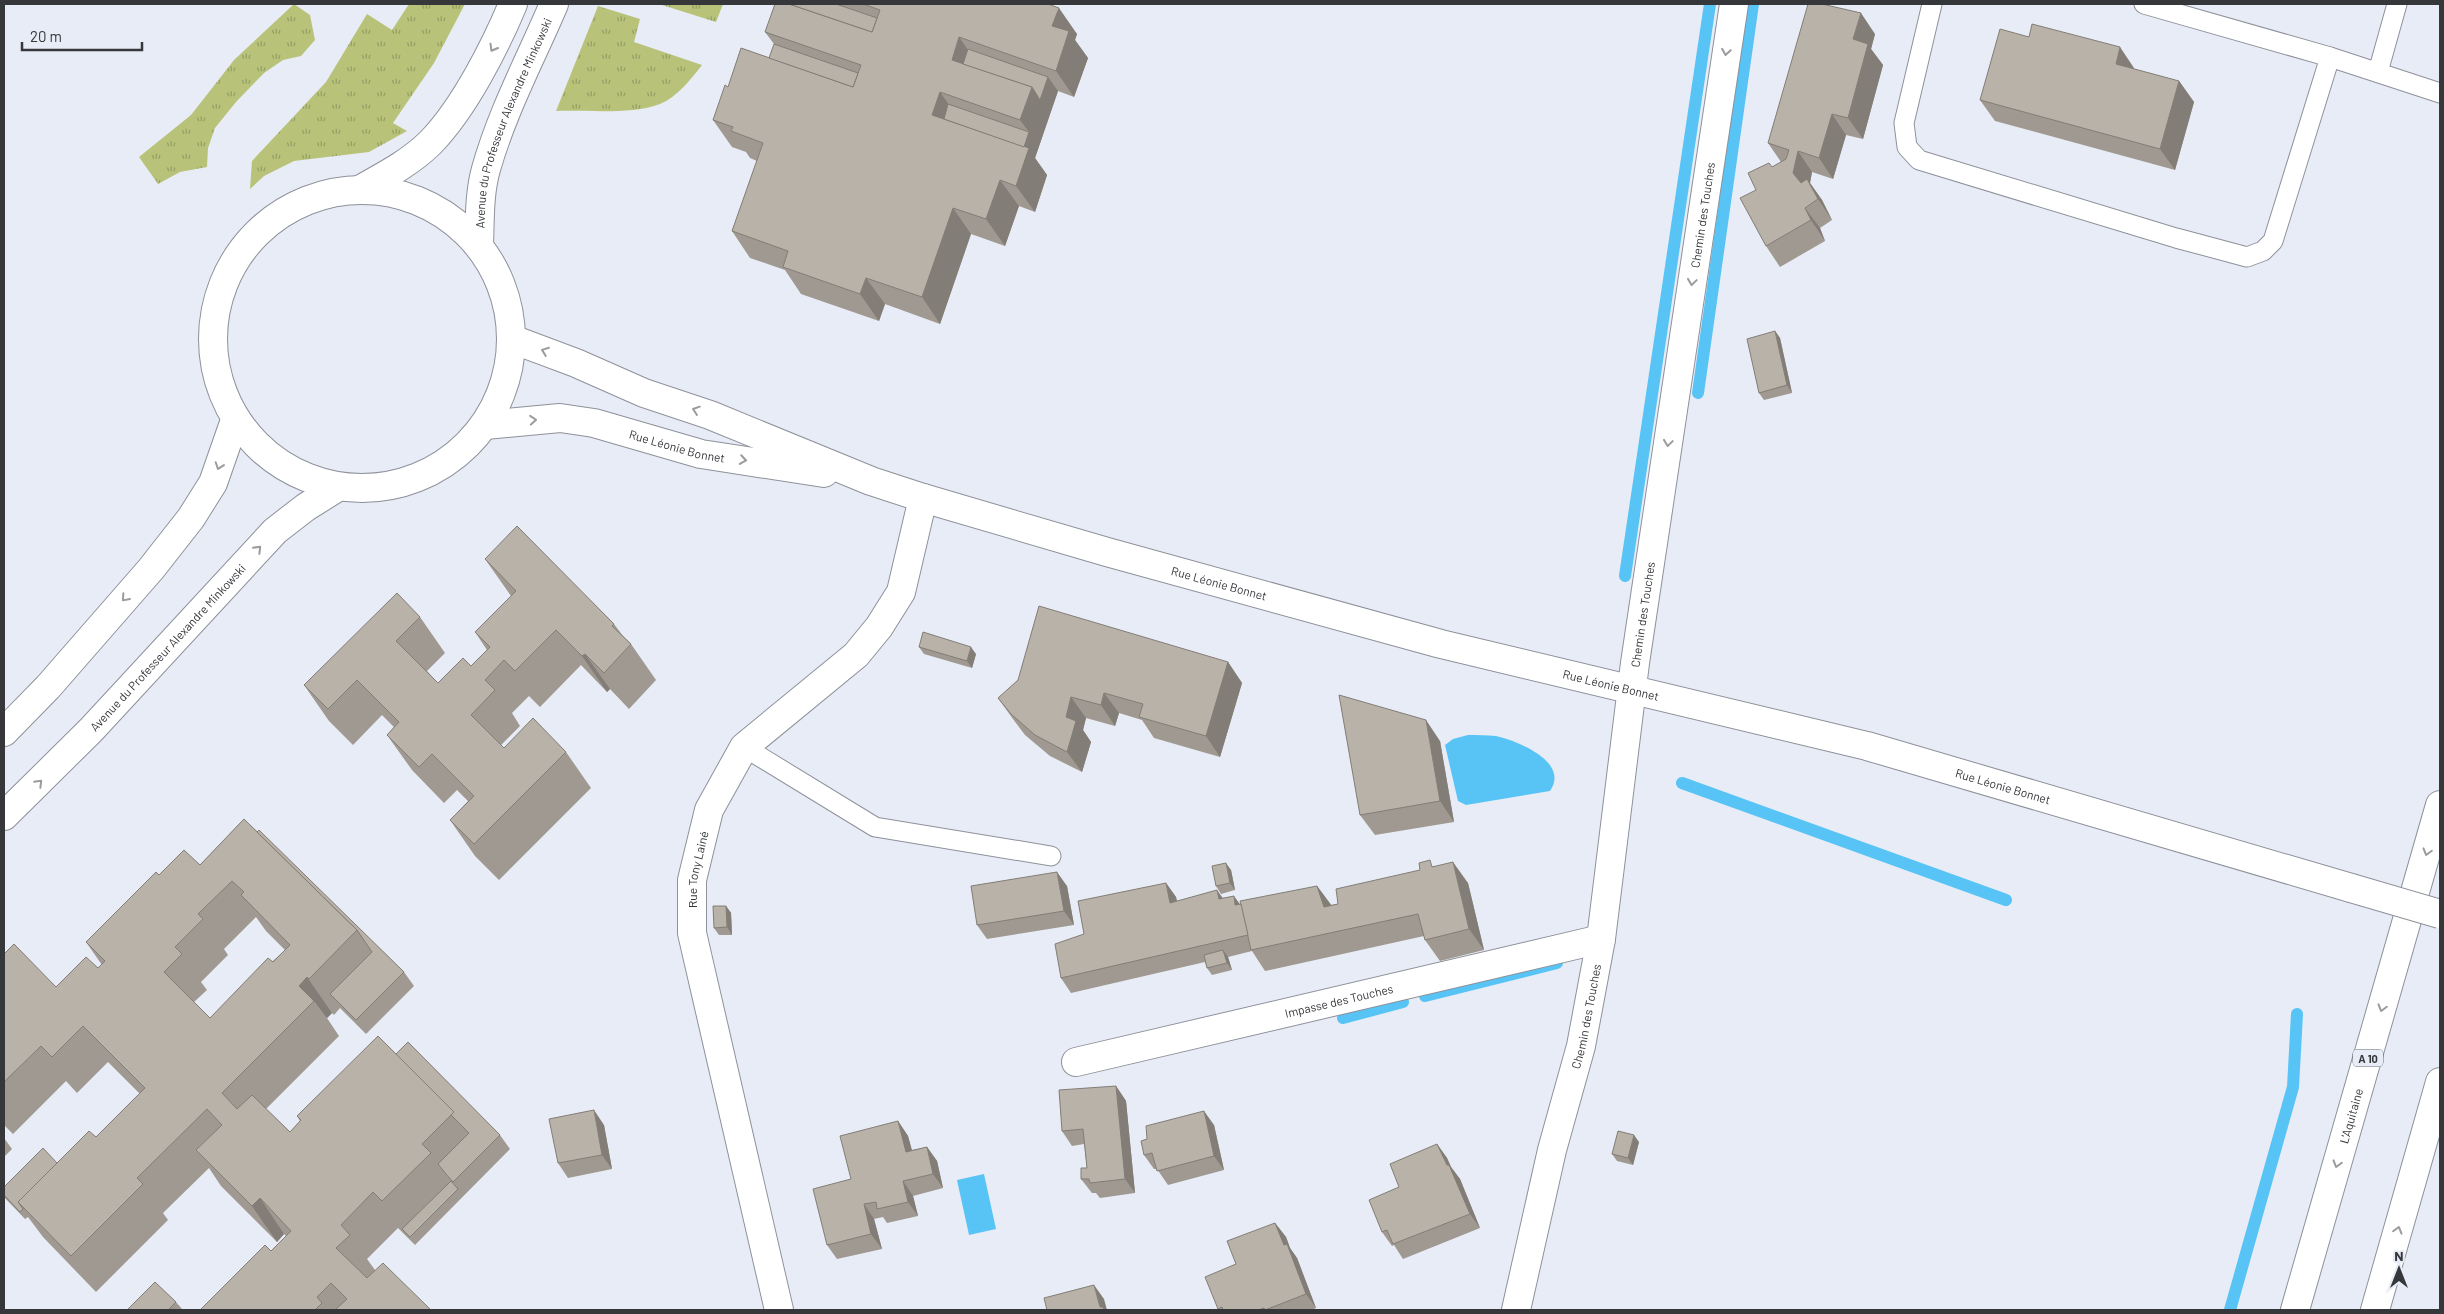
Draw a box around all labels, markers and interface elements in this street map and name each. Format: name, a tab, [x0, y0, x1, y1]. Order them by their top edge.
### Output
street label: Avenue du Professeur Alexandre Minkowski	[472, 16, 554, 229]
scale bar	[22, 20, 142, 52]
text: 20 m	[30, 27, 62, 45]
one-way arrow	[490, 43, 500, 52]
one-way arrow	[1722, 47, 1732, 56]
street label: Chemin des Touches	[1687, 161, 1717, 269]
one-way arrow	[1687, 278, 1698, 286]
one-way arrow	[541, 347, 550, 357]
one-way arrow	[692, 406, 701, 416]
one-way arrow	[530, 415, 538, 426]
street label: Rue Léonie Bonnet	[628, 427, 726, 465]
one-way arrow	[1664, 438, 1674, 447]
one-way arrow	[739, 455, 747, 465]
one-way arrow	[215, 461, 225, 470]
one-way arrow	[252, 546, 261, 555]
street label: Chemin des Touches	[1628, 560, 1657, 668]
street label: Avenue du Professeur Alexandre Minkowski	[87, 561, 248, 734]
street label: Rue Léonie Bonnet	[1170, 563, 1268, 603]
one-way arrow	[122, 592, 131, 601]
street label: Rue Léonie Bonnet	[1562, 666, 1660, 703]
street label: Rue Léonie Bonnet	[1954, 765, 2052, 806]
one-way arrow	[33, 779, 42, 788]
street label: Rue Tony Lainé	[685, 830, 711, 908]
one-way arrow	[2422, 847, 2432, 856]
street label: Chemin des Touches	[1568, 963, 1603, 1070]
street label: Impasse des Touches	[1283, 981, 1395, 1020]
one-way arrow	[2377, 1004, 2388, 1013]
road number: A 10	[2353, 1050, 2383, 1066]
street label: L'Aquitaine	[2336, 1087, 2365, 1145]
one-way arrow	[2333, 1160, 2343, 1168]
one-way arrow	[2392, 1226, 2402, 1234]
north arrow	[2374, 1244, 2424, 1294]
text: N	[2394, 1247, 2404, 1264]

